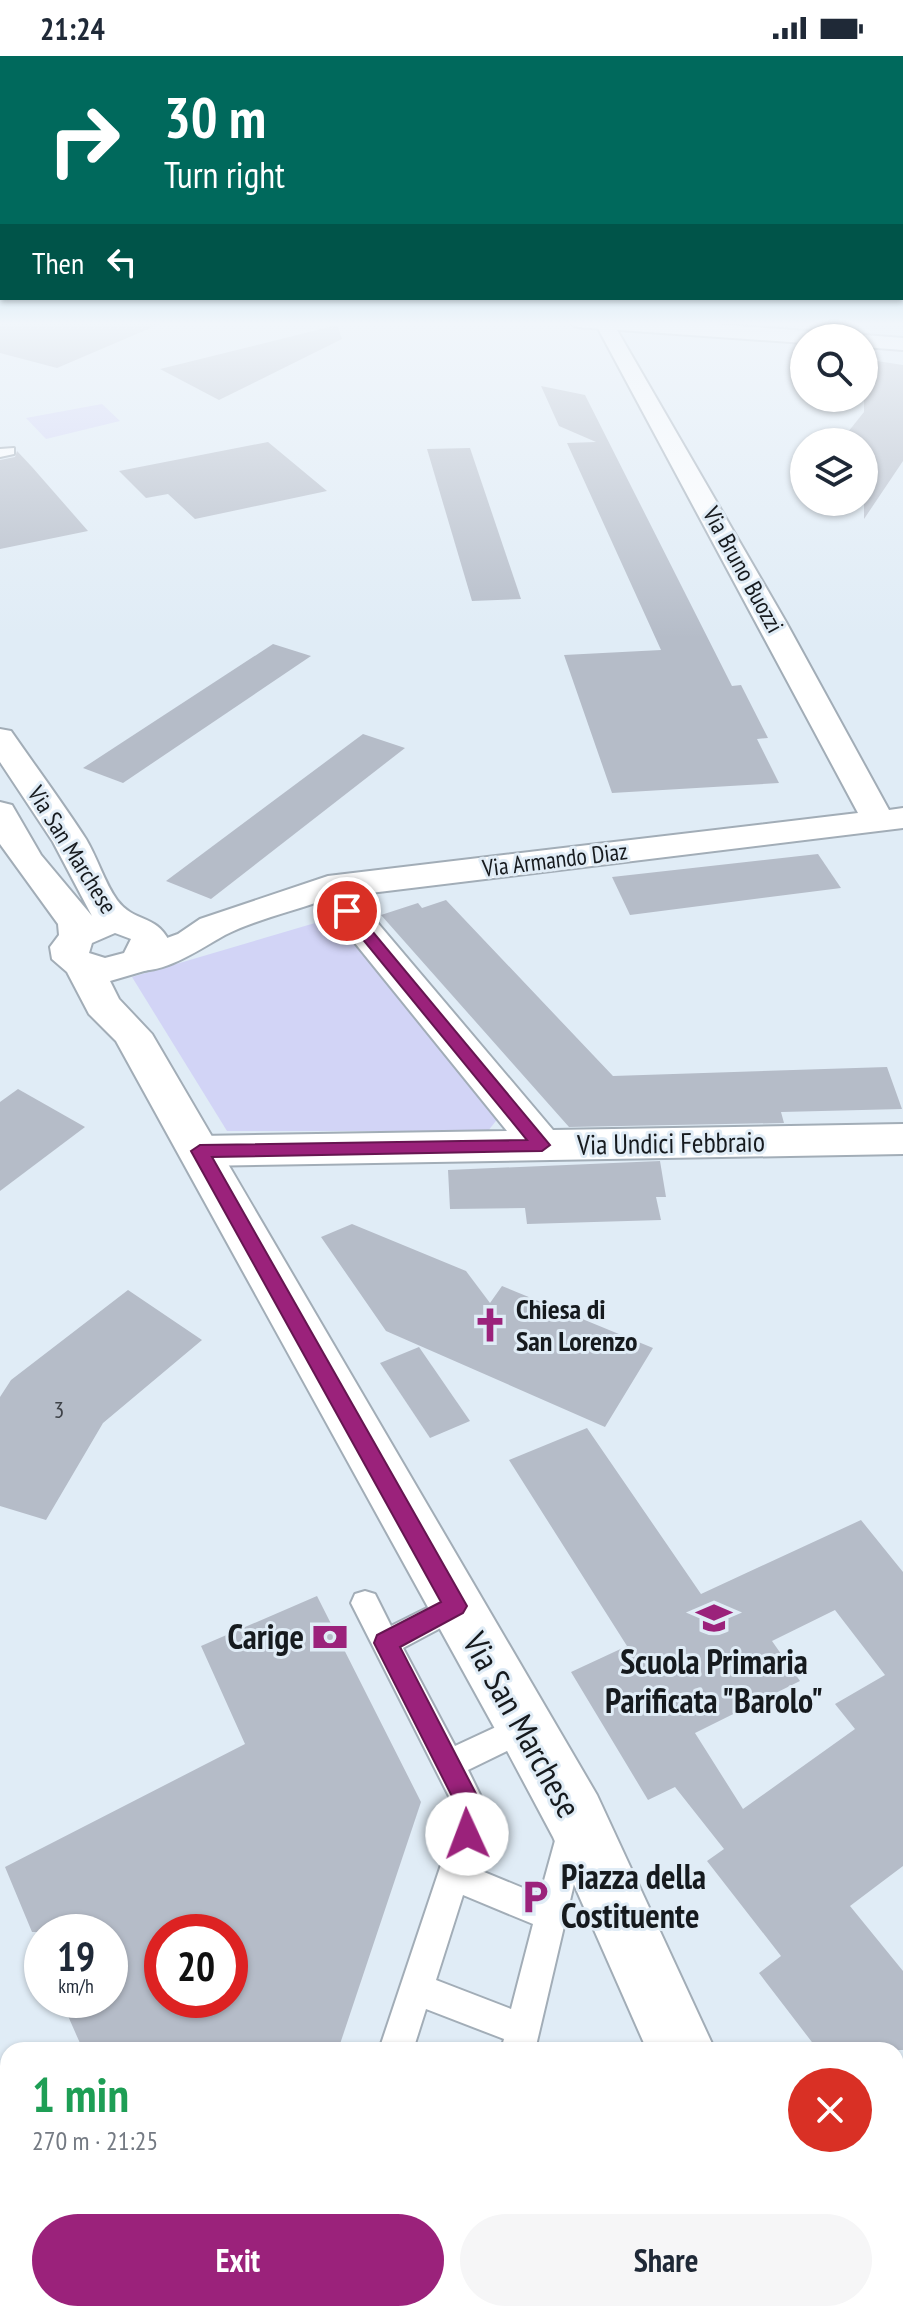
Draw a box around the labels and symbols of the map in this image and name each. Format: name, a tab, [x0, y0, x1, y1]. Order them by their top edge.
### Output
street label: Via Bruno Buozzi	[696, 500, 791, 638]
street label: Via San Marchese	[20, 779, 124, 919]
street label: Via Armando Diaz	[480, 835, 629, 884]
pin	[313, 877, 381, 945]
street label: Via Undici Febbraio	[576, 1122, 765, 1163]
place label: Chiesa di San Lorenzo	[516, 1290, 638, 1359]
church icon: Chiesa di San Lorenzo	[471, 1306, 509, 1344]
house number: 3	[54, 1394, 64, 1425]
school or university icon: Scuola Primaria Parificata "Barolo"	[695, 1599, 733, 1637]
place label: Carige	[227, 1614, 304, 1658]
bank icon: Carige	[311, 1618, 349, 1656]
street label: Via San Marchese	[453, 1623, 592, 1825]
place label: Scuola Primaria Parificata "Barolo"	[605, 1639, 823, 1722]
position arrow	[425, 1792, 509, 1876]
place label: Piazza della Costituente	[561, 1854, 706, 1937]
parking icon: Piazza della Costituente	[516, 1878, 554, 1916]
speed limit sign: 20	[144, 1914, 248, 2018]

